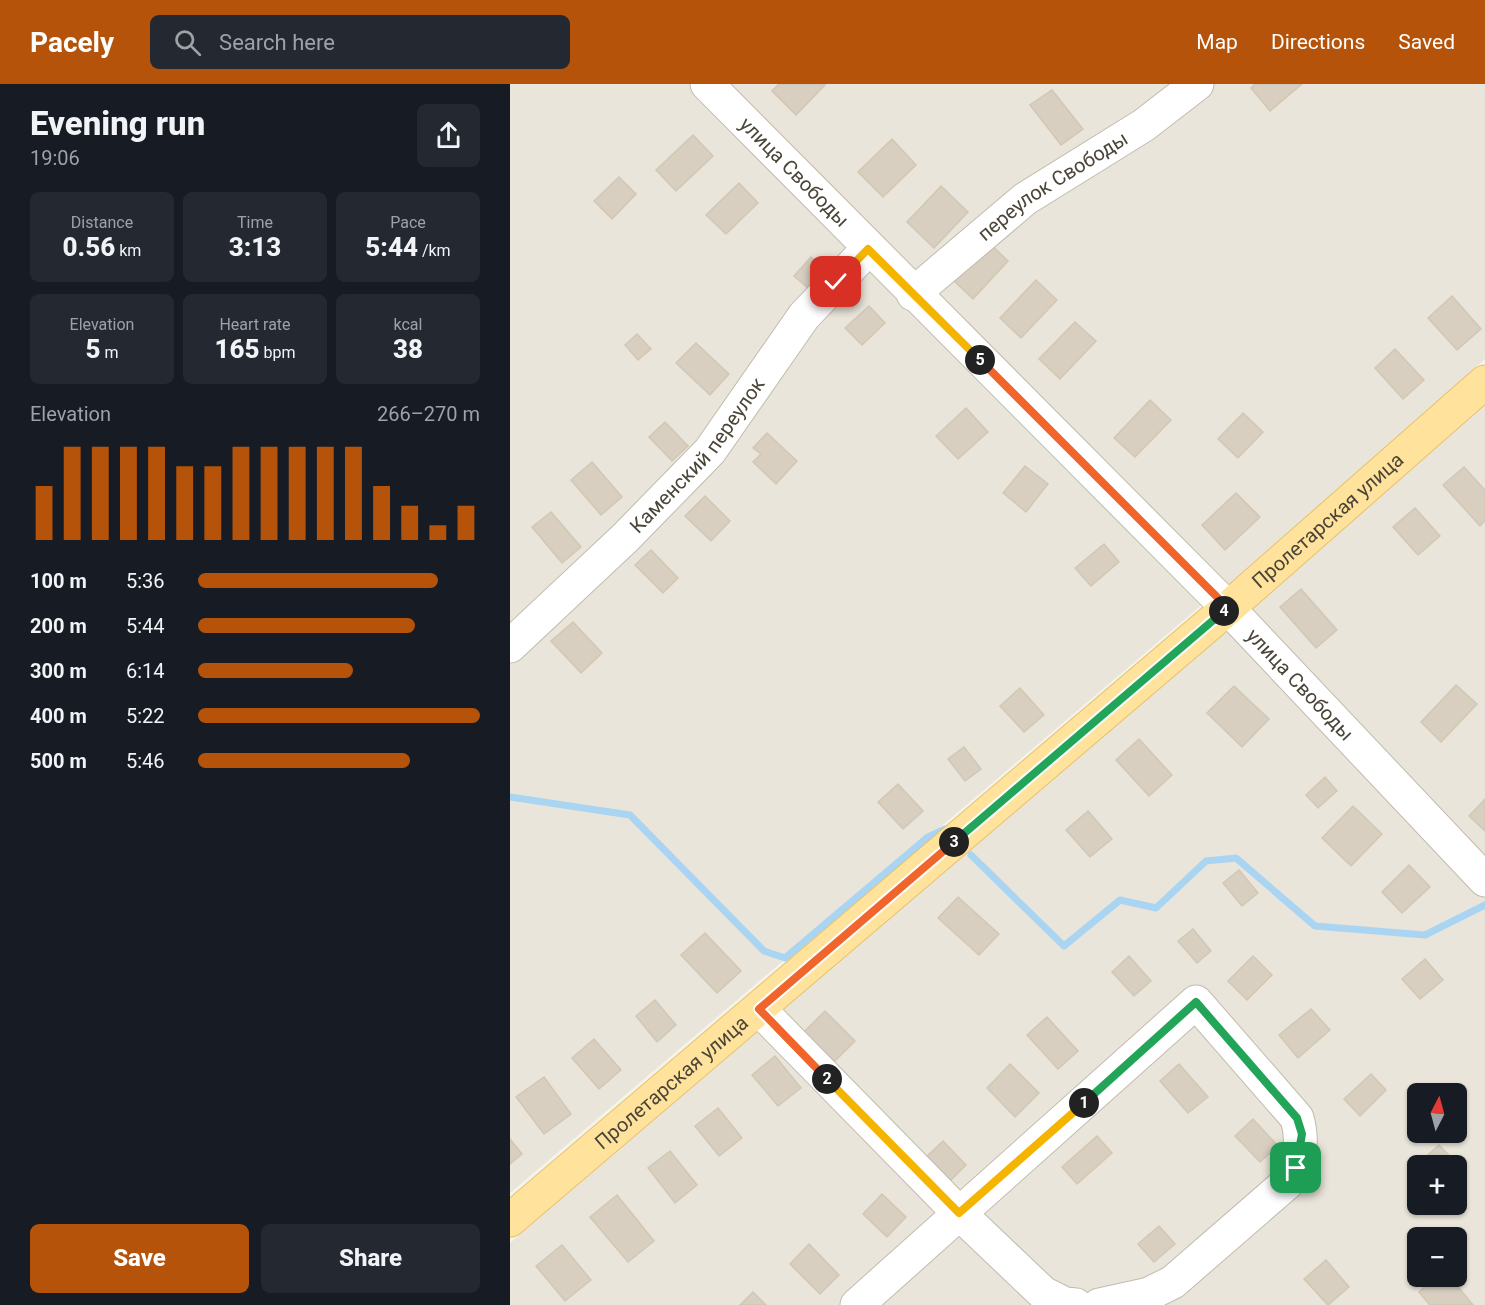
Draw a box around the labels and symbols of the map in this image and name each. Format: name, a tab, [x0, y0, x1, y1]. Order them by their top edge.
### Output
street label: улица Свободы	[735, 112, 854, 232]
street label: переулок Свободы	[973, 126, 1132, 246]
pin	[810, 256, 861, 307]
pin: 5	[965, 345, 995, 375]
street label: Каменский переулок	[625, 373, 770, 538]
street label: Пролетарская улица	[1247, 448, 1408, 593]
pin: 4	[1209, 596, 1239, 626]
street label: улица Свободы	[1242, 623, 1359, 745]
pin: 3	[939, 827, 969, 857]
street label: Пролетарская улица	[590, 1011, 753, 1154]
pin: 2	[812, 1064, 842, 1094]
north arrow	[1407, 1083, 1467, 1143]
pin: 1	[1069, 1088, 1099, 1118]
pin	[1270, 1142, 1321, 1193]

